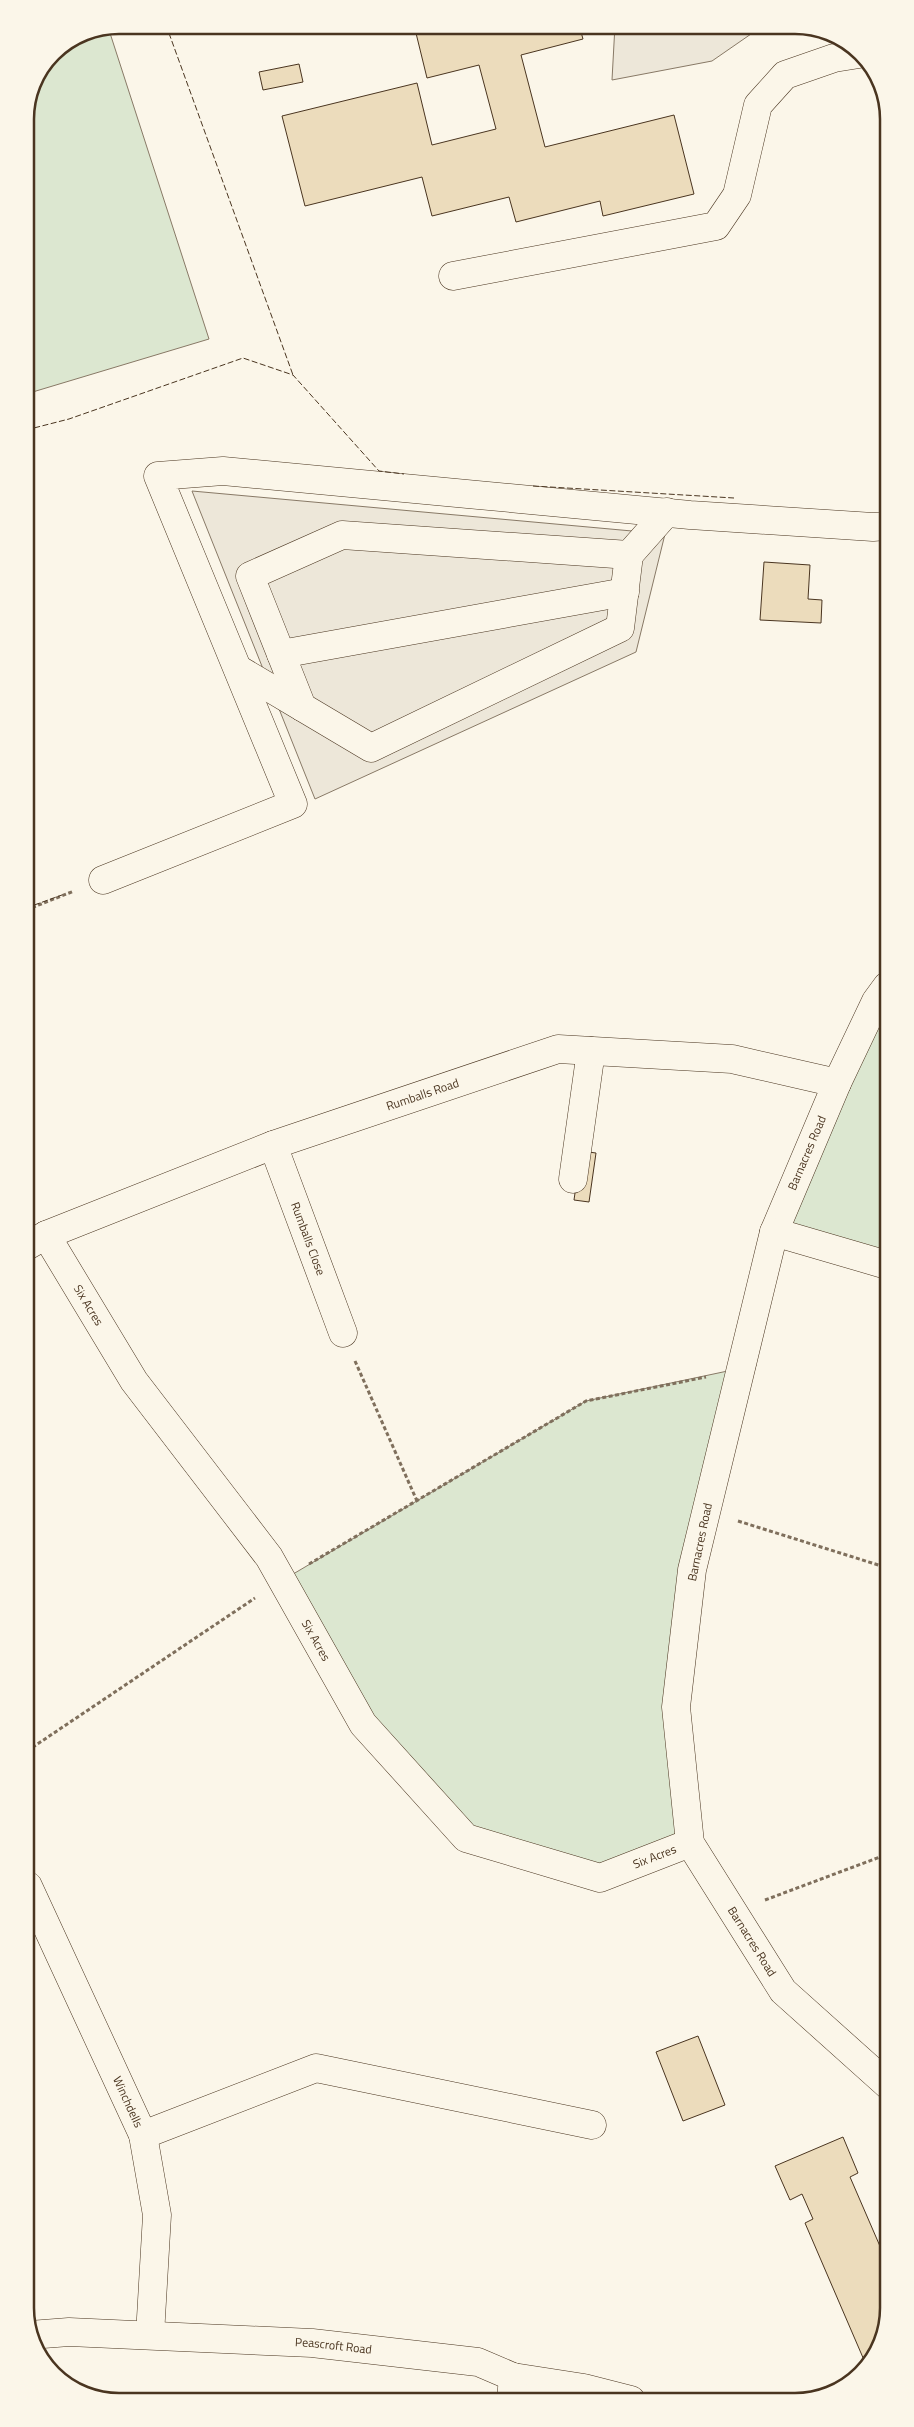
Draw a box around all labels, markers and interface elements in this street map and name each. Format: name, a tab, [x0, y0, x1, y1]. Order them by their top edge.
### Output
street label: Rumballs Road	[383, 1073, 461, 1115]
street label: Barnacres Road	[782, 1112, 831, 1193]
street label: Rumballs Close	[286, 1199, 331, 1278]
street label: Six Acres	[69, 1281, 109, 1330]
street label: Barnacres Road	[682, 1501, 717, 1583]
street label: Six Acres	[297, 1616, 336, 1665]
street label: Six Acres	[630, 1839, 679, 1873]
street label: Barnacres Road	[723, 1902, 782, 1980]
street label: Winchdells	[108, 2073, 149, 2131]
street label: Peascroft Road	[295, 2332, 373, 2359]

